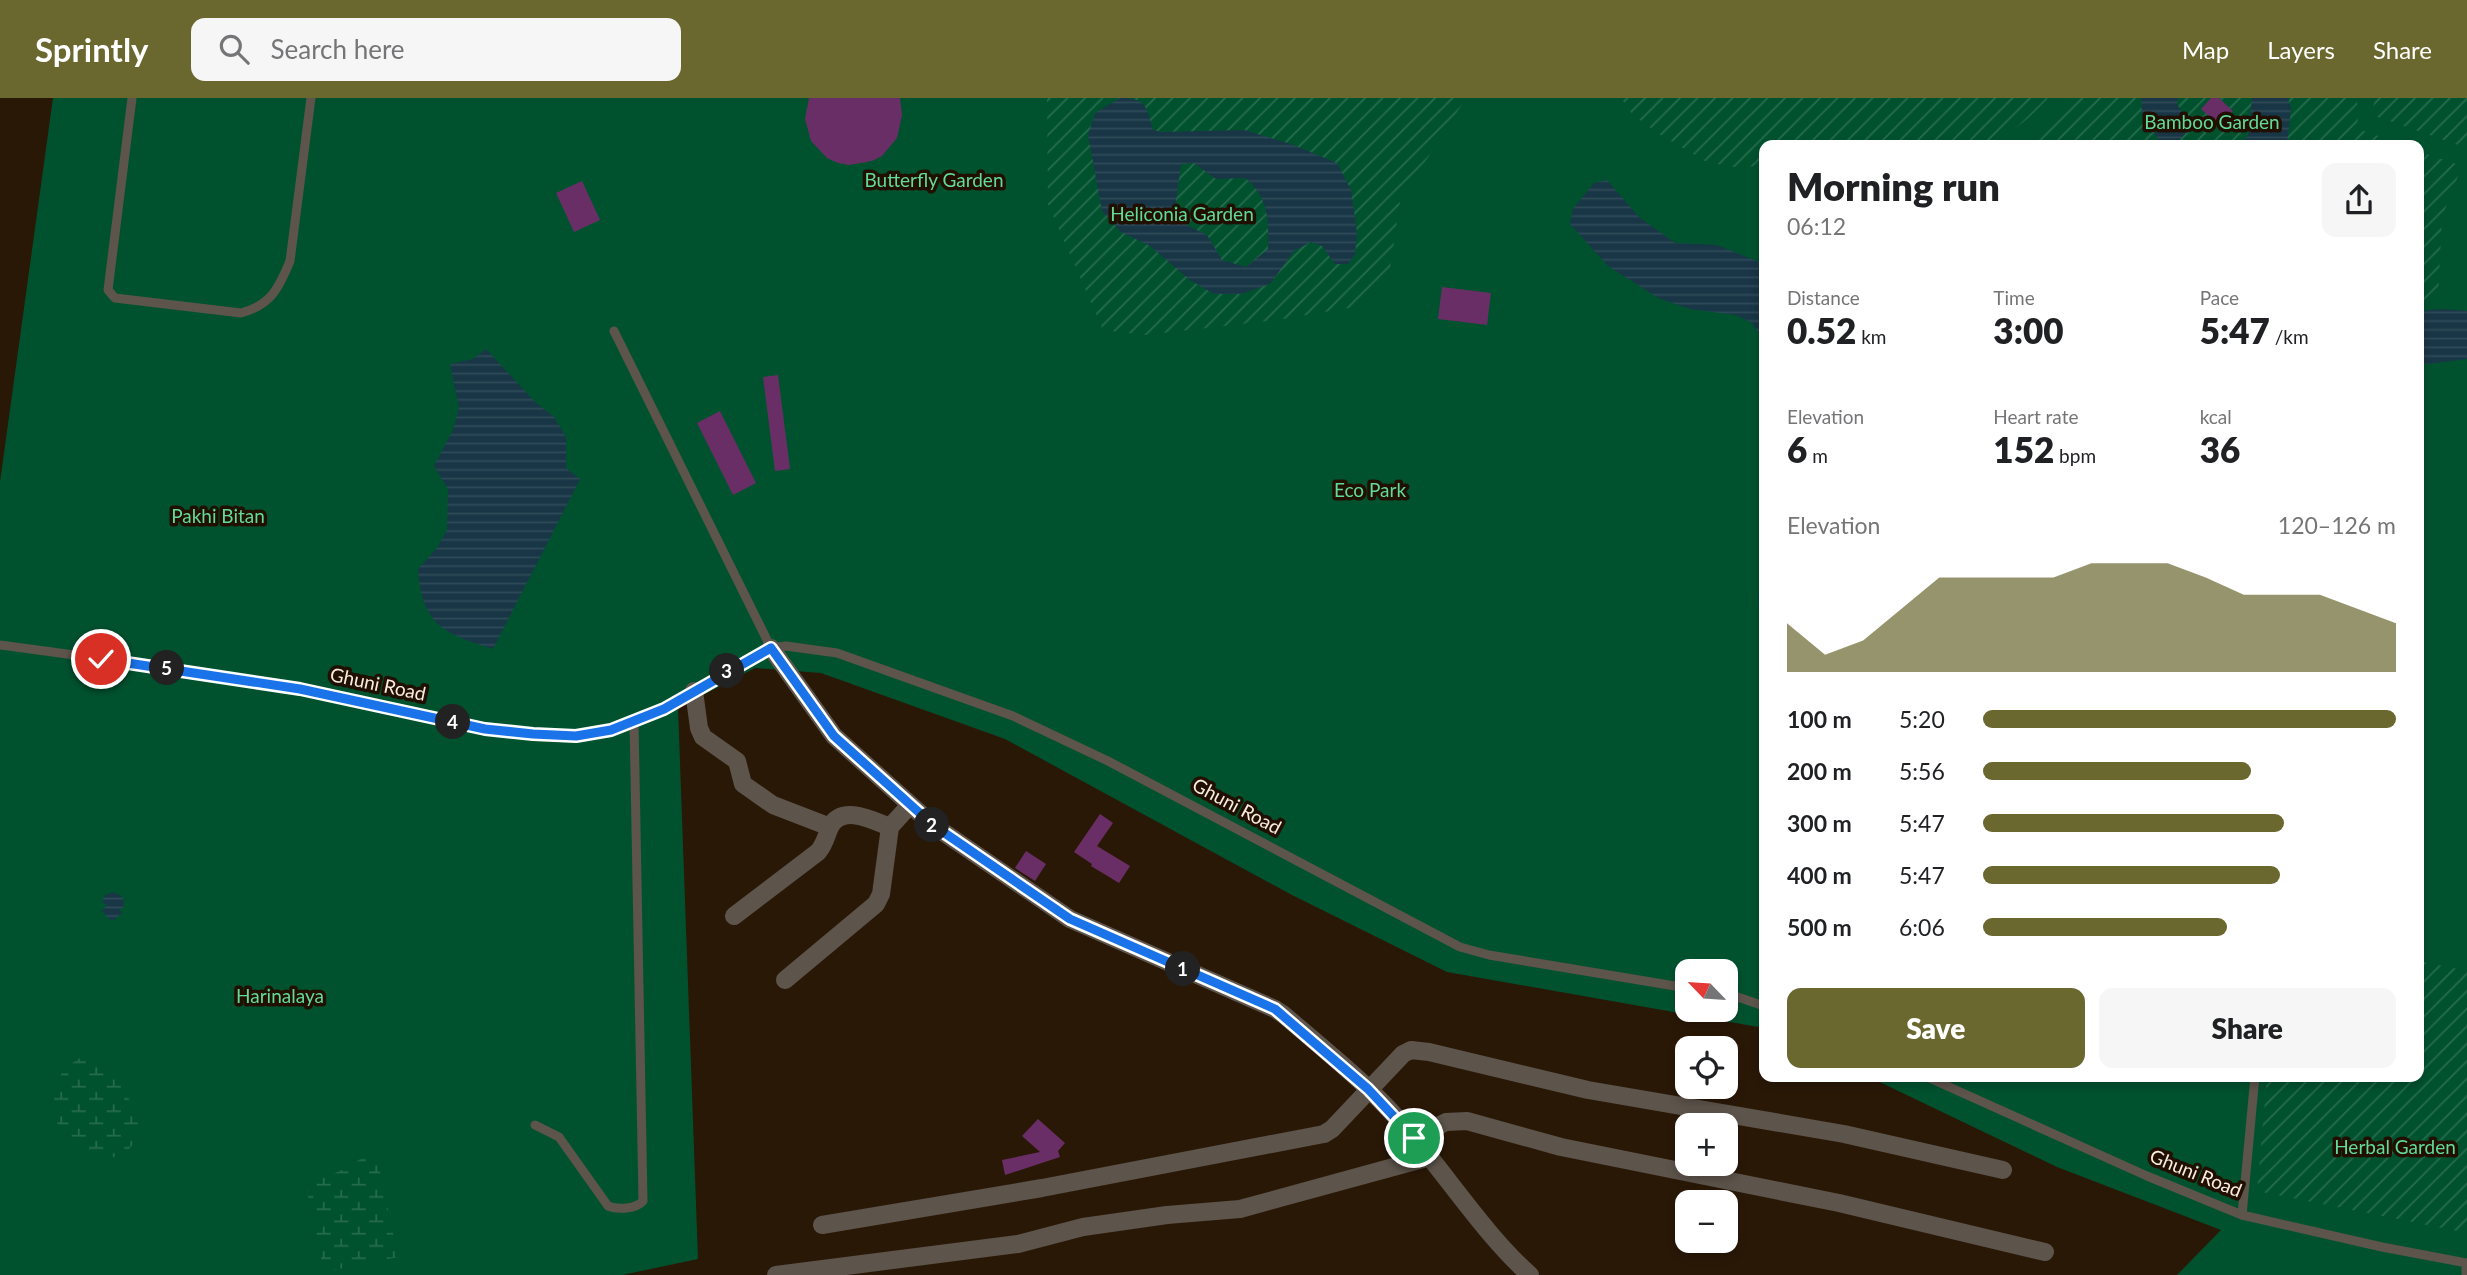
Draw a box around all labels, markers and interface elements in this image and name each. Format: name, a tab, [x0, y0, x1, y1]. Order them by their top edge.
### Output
search box	[191, 18, 681, 81]
text: Sprintly	[35, 29, 149, 69]
icon: search	[215, 30, 253, 68]
text: Search here	[271, 33, 405, 65]
text: Map	[2182, 35, 2229, 64]
text: Layers	[2267, 35, 2335, 64]
text: Share	[2373, 35, 2432, 64]
park label: Bamboo Garden	[2144, 110, 2280, 133]
text: Morning run	[1787, 163, 2000, 209]
button: share	[2322, 163, 2396, 237]
park label: Butterfly Garden	[864, 168, 1004, 191]
park label: Heliconia Garden	[1110, 202, 1254, 225]
text: 06:12	[1787, 212, 1846, 240]
text: Distance	[1787, 286, 1860, 309]
text: Time	[1993, 286, 2035, 309]
text: Pace	[2200, 286, 2239, 309]
text: 0.52	[1787, 309, 1856, 351]
text: 3:00	[1993, 309, 2064, 351]
text: 5:47	[2200, 309, 2270, 351]
text: km	[1856, 325, 1886, 348]
text: /km	[2270, 325, 2309, 348]
text: Elevation	[1787, 405, 1864, 428]
text: Heart rate	[1993, 405, 2079, 428]
text: kcal	[2200, 405, 2232, 428]
text: 6	[1787, 428, 1807, 470]
text: 152	[1993, 428, 2054, 470]
text: 36	[2200, 428, 2240, 470]
text: m	[1807, 444, 1828, 467]
text: bpm	[2054, 444, 2096, 467]
park label: Eco Park	[1334, 478, 1406, 501]
park label: Pakhi Bitan	[171, 504, 265, 527]
text: Elevation	[1787, 511, 1880, 539]
text: 120–126 m	[2278, 511, 2396, 539]
pin	[71, 629, 131, 689]
icon: check	[82, 640, 120, 678]
pin: 5	[150, 650, 184, 686]
pin: 3	[710, 654, 744, 688]
text: 5	[161, 656, 172, 679]
text: 3	[721, 659, 732, 682]
street label: Ghuni Road	[328, 662, 428, 705]
pin: 4	[435, 704, 470, 740]
text: 100 m	[1787, 705, 1852, 733]
text: 5:20	[1899, 705, 1945, 733]
text: 4	[447, 710, 458, 733]
text: 200 m	[1787, 757, 1852, 785]
text: 5:56	[1899, 757, 1945, 785]
street label: Ghuni Road	[1189, 773, 1286, 839]
pin: 2	[914, 808, 950, 842]
text: 300 m	[1787, 809, 1852, 837]
text: 5:47	[1899, 809, 1945, 837]
text: 2	[926, 813, 937, 836]
text: 400 m	[1787, 861, 1852, 889]
text: 5:47	[1899, 861, 1945, 889]
text: 500 m	[1787, 913, 1852, 941]
text: 6:06	[1899, 913, 1945, 941]
pin: 1	[1166, 952, 1200, 986]
text: 1	[1177, 957, 1188, 980]
north arrow	[1675, 959, 1738, 1022]
map controls	[1675, 959, 1738, 1253]
park label: Harinalaya	[236, 984, 324, 1007]
button: Save	[1787, 988, 2085, 1068]
button: Share	[2099, 988, 2396, 1068]
button: locate	[1675, 1036, 1738, 1099]
pin	[1384, 1108, 1444, 1168]
button: +	[1675, 1113, 1738, 1176]
icon: arrive	[1395, 1119, 1433, 1157]
park label: Herbal Garden	[2334, 1135, 2456, 1158]
street label: Ghuni Road	[2147, 1144, 2246, 1201]
button: −	[1675, 1190, 1738, 1253]

